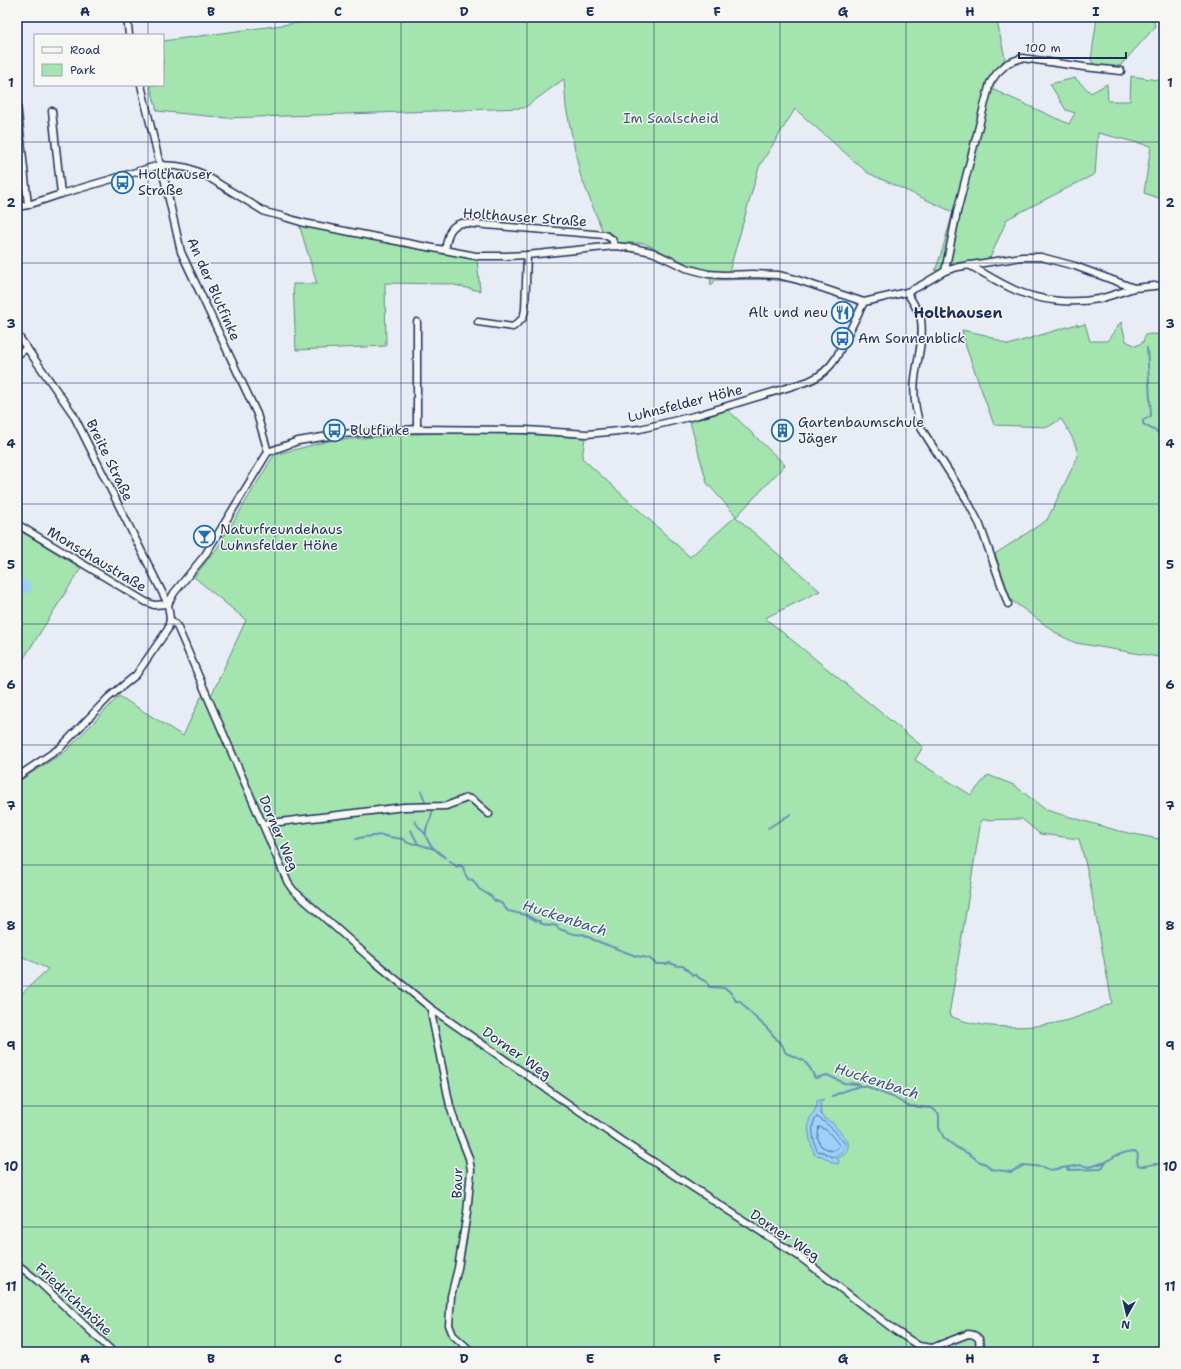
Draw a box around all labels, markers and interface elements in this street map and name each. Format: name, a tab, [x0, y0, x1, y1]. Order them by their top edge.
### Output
text: A	[80, 3, 90, 20]
text: B	[207, 3, 215, 20]
text: C	[334, 3, 342, 20]
text: D	[459, 3, 469, 20]
text: E	[586, 3, 595, 20]
text: F	[713, 3, 721, 20]
text: G	[838, 3, 849, 20]
text: H	[965, 3, 975, 20]
text: I	[1092, 3, 1100, 20]
legend	[34, 34, 164, 86]
scale bar	[1019, 34, 1126, 60]
text: 100 m	[1025, 40, 1061, 56]
text: Road	[70, 42, 101, 58]
text: Park	[70, 62, 96, 78]
text: 1	[8, 74, 14, 91]
text: 1	[1167, 74, 1173, 91]
park label: Im Saalscheid	[623, 109, 719, 127]
place label: Holthauser Straße	[138, 165, 213, 199]
bus stop icon: Holthauser Straße	[109, 169, 135, 195]
text: 2	[6, 194, 16, 211]
text: 2	[1165, 194, 1175, 211]
street label: Holthauser Straße	[462, 204, 588, 230]
street label: An der Blutfinke	[183, 235, 245, 343]
restaurant icon: Alt und neu	[830, 299, 856, 325]
place label: Alt und neu	[748, 303, 828, 321]
district label: Holthausen	[914, 303, 1002, 323]
text: 3	[6, 315, 16, 332]
text: 3	[1165, 315, 1175, 332]
bus stop icon: Am Sonnenblick	[830, 325, 856, 351]
place label: Am Sonnenblick	[858, 329, 965, 347]
street label: Luhnsfelder Höhe	[625, 380, 745, 426]
place label: Gartenbaumschule Jäger	[798, 413, 924, 447]
street label: Breite Straße	[82, 416, 138, 504]
bus stop icon: Blutfinke	[322, 417, 348, 443]
building icon: Gartenbaumschule Jäger	[769, 417, 795, 443]
place label: Blutfinke	[350, 421, 410, 439]
text: 4	[6, 435, 16, 452]
text: 4	[1165, 435, 1175, 452]
place label: Naturfreundehaus Luhnsfelder Höhe	[220, 520, 343, 554]
street label: Monschaustraße	[44, 522, 150, 596]
bar icon: Naturfreundehaus Luhnsfelder Höhe	[192, 524, 218, 550]
text: 5	[7, 556, 15, 573]
text: 5	[1166, 556, 1174, 573]
text: 6	[6, 676, 16, 693]
text: 6	[1165, 676, 1175, 693]
street label: Dorner Weg	[255, 793, 303, 873]
text: 7	[6, 797, 16, 814]
text: 7	[1165, 797, 1175, 814]
water label: Huckenbach	[520, 895, 610, 941]
text: 8	[6, 917, 16, 934]
text: 8	[1165, 917, 1175, 934]
street label: Dorner Weg	[479, 1023, 555, 1083]
text: 9	[6, 1037, 16, 1054]
text: 9	[1165, 1037, 1175, 1054]
water label: Huckenbach	[832, 1058, 922, 1104]
text: 10	[4, 1158, 18, 1175]
text: 10	[1163, 1158, 1177, 1175]
street label: Baur	[447, 1167, 467, 1199]
street label: Dorner Weg	[747, 1205, 823, 1265]
street label: Friedrichshöhe	[32, 1259, 116, 1339]
text: 11	[5, 1278, 17, 1295]
text: 11	[1164, 1278, 1176, 1295]
north arrow	[1107, 1295, 1147, 1335]
text: N	[1120, 1316, 1131, 1332]
text: A	[80, 1350, 90, 1367]
text: B	[207, 1350, 215, 1367]
text: C	[334, 1350, 342, 1367]
text: D	[459, 1350, 469, 1367]
text: E	[586, 1350, 595, 1367]
text: F	[713, 1350, 721, 1367]
text: G	[838, 1350, 849, 1367]
text: H	[965, 1350, 975, 1367]
text: I	[1092, 1350, 1100, 1367]

